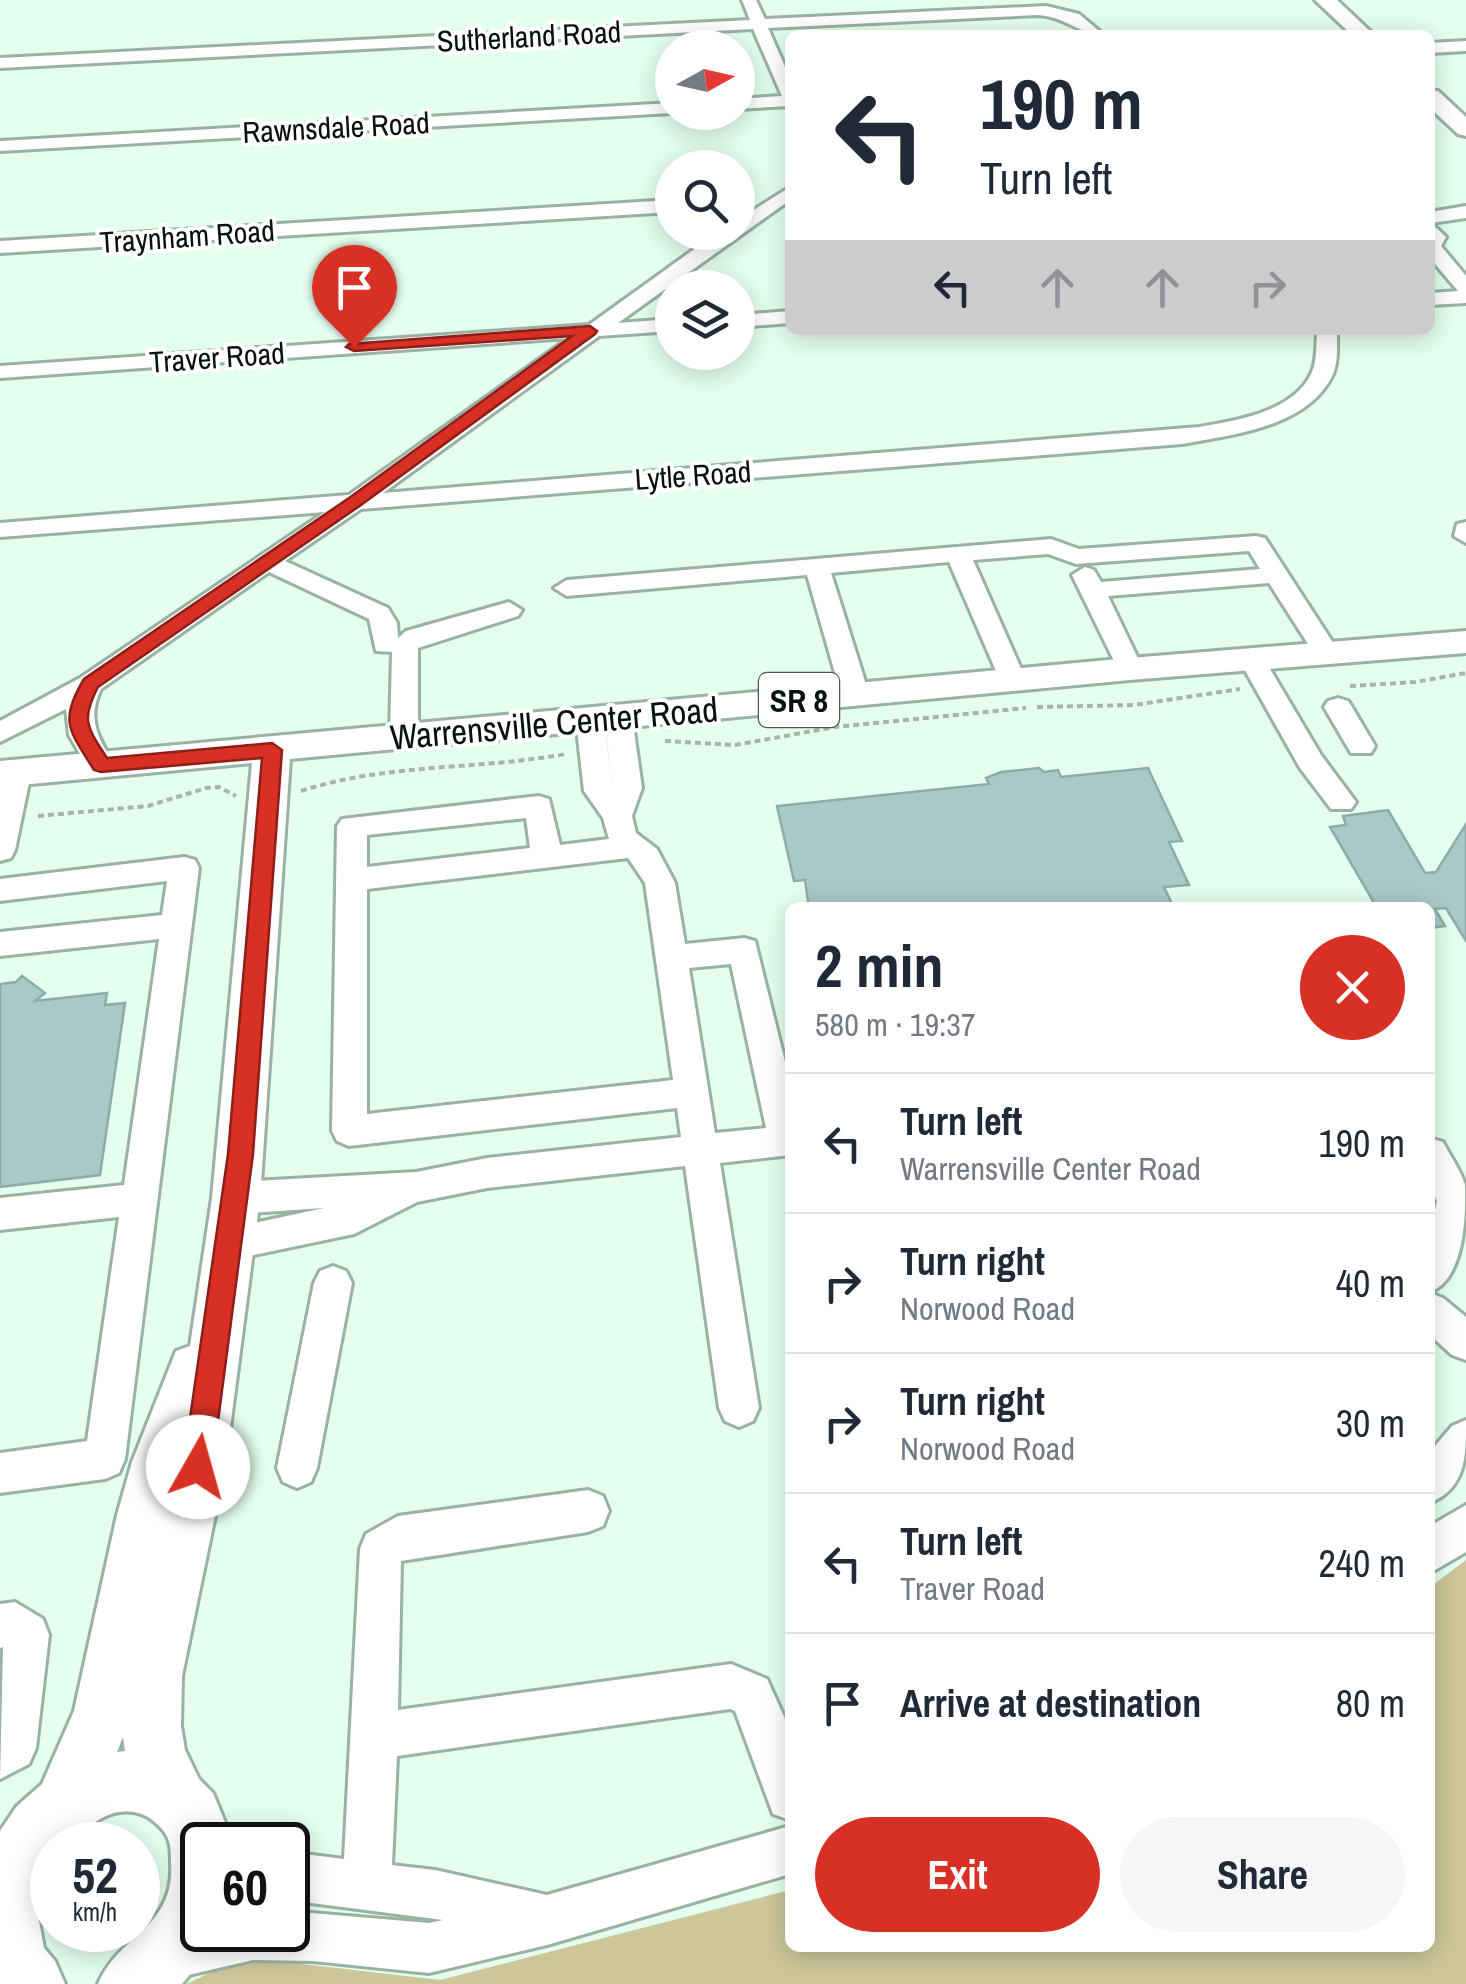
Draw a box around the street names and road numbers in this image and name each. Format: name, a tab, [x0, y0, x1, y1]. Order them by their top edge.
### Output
street label: Sutherland Road	[436, 11, 622, 61]
street label: Rawnsdale Road	[241, 102, 431, 152]
street label: Traynham Road	[98, 210, 276, 262]
street label: Traver Road	[148, 332, 286, 382]
street label: Lytle Road	[633, 451, 753, 499]
road number: SR 8	[759, 673, 839, 727]
street label: Warrensville Center Road	[388, 685, 720, 761]

